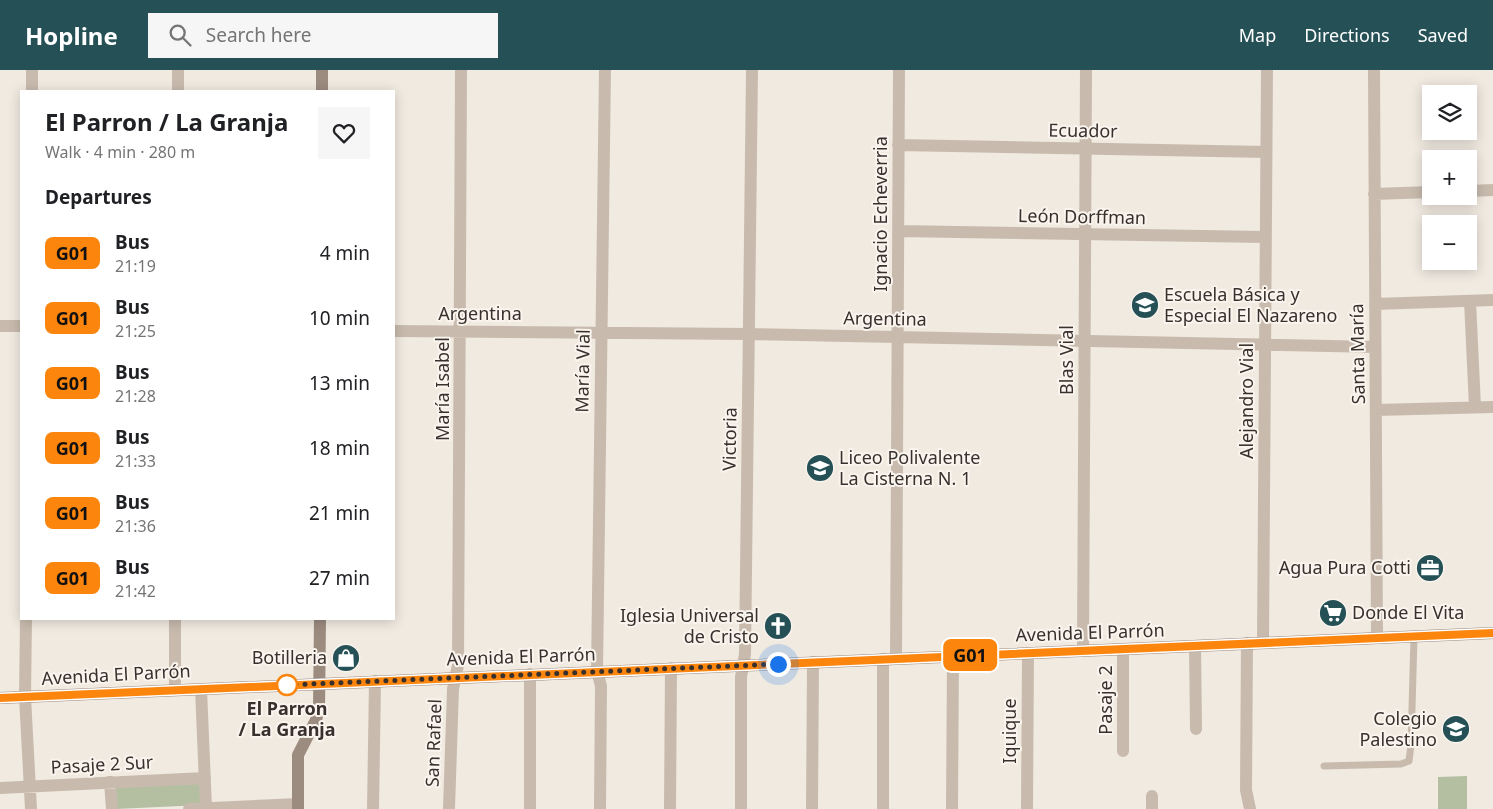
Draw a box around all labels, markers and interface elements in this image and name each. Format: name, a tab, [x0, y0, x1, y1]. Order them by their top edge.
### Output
search box	[148, 13, 498, 58]
text: Hopline	[25, 19, 118, 52]
icon: search	[166, 21, 194, 49]
text: Search here	[206, 22, 312, 48]
text: Map	[1239, 23, 1276, 47]
text: Directions	[1304, 23, 1390, 47]
text: Saved	[1418, 23, 1468, 47]
map controls	[1422, 85, 1477, 270]
button: layers	[1422, 85, 1477, 140]
text: El Parron / La Granja	[45, 105, 288, 138]
button: heart	[318, 107, 370, 159]
street label: Ecuador	[1048, 117, 1118, 143]
street label: Ignacio Echeverria	[868, 136, 892, 292]
text: Walk · 4 min · 280 m	[45, 141, 195, 163]
button: +	[1422, 150, 1477, 205]
text: Departures	[45, 184, 152, 210]
street label: León Dorffman	[1018, 203, 1146, 229]
button: −	[1422, 215, 1477, 270]
text: Bus	[115, 229, 150, 255]
text: 4 min	[320, 240, 370, 266]
text: G01	[56, 241, 89, 265]
text: 21:19	[115, 255, 156, 277]
place label: Escuela Básica y Especial El Nazareno	[1164, 282, 1337, 327]
school or university icon: Escuela Básica y Especial El Nazareno	[1130, 290, 1160, 320]
text: Bus	[115, 294, 150, 320]
street label: Argentina	[438, 301, 522, 325]
street label: Santa María	[1344, 303, 1370, 405]
text: 10 min	[309, 305, 370, 331]
street label: Argentina	[843, 305, 927, 331]
text: G01	[56, 306, 89, 330]
text: 21:25	[115, 320, 156, 342]
street label: Blas Vial	[1054, 325, 1078, 395]
street label: María Vial	[569, 329, 595, 413]
street label: María Isabel	[430, 337, 454, 441]
street label: Alejandro Vial	[1234, 343, 1258, 459]
text: Bus	[115, 359, 150, 385]
text: 13 min	[309, 370, 370, 396]
text: G01	[56, 371, 89, 395]
text: 21:28	[115, 385, 156, 407]
street label: Victoria	[716, 407, 742, 471]
text: Bus	[115, 424, 150, 450]
text: 18 min	[309, 435, 370, 461]
text: G01	[56, 436, 89, 460]
place label: Liceo Polivalente La Cisterna N. 1	[839, 445, 980, 490]
text: 21:33	[115, 450, 156, 472]
school or university icon: Liceo Polivalente La Cisterna N. 1	[805, 453, 835, 483]
text: Bus	[115, 489, 150, 515]
text: 21 min	[309, 500, 370, 526]
text: G01	[56, 501, 89, 525]
text: 21:36	[115, 515, 156, 537]
office icon: Agua Pura Cotti	[1415, 553, 1445, 583]
text: Bus	[115, 554, 150, 580]
place label: Agua Pura Cotti	[1279, 555, 1411, 579]
text: 27 min	[309, 565, 370, 591]
text: G01	[56, 566, 89, 590]
text: 21:42	[115, 580, 156, 602]
supermarket icon: Donde El Vita	[1318, 598, 1348, 628]
place label: Donde El Vita	[1352, 600, 1464, 624]
place label: Iglesia Universal de Cristo	[620, 603, 759, 648]
church icon: Iglesia Universal de Cristo	[763, 611, 793, 641]
street label: Avenida El Parrón	[1015, 617, 1165, 647]
line badge: G01	[941, 639, 999, 671]
street label: Avenida El Parrón	[446, 641, 596, 671]
shop icon: Botilleria	[331, 643, 361, 673]
text: G01	[953, 643, 987, 667]
place label: Botilleria	[252, 645, 327, 669]
your location	[766, 652, 791, 677]
street label: Avenida El Parrón	[41, 658, 191, 690]
street label: Pasaje 2	[1093, 665, 1117, 735]
marker: El Parron / La Granja	[276, 674, 298, 696]
place label: El Parron / La Granja	[238, 696, 336, 741]
street label: San Rafael	[419, 698, 447, 787]
street label: Iquique	[997, 698, 1021, 764]
place label: Colegio Palestino	[1359, 706, 1437, 751]
school or university icon: Colegio Palestino	[1441, 714, 1471, 744]
street label: Pasaje 2 Sur	[50, 749, 154, 779]

